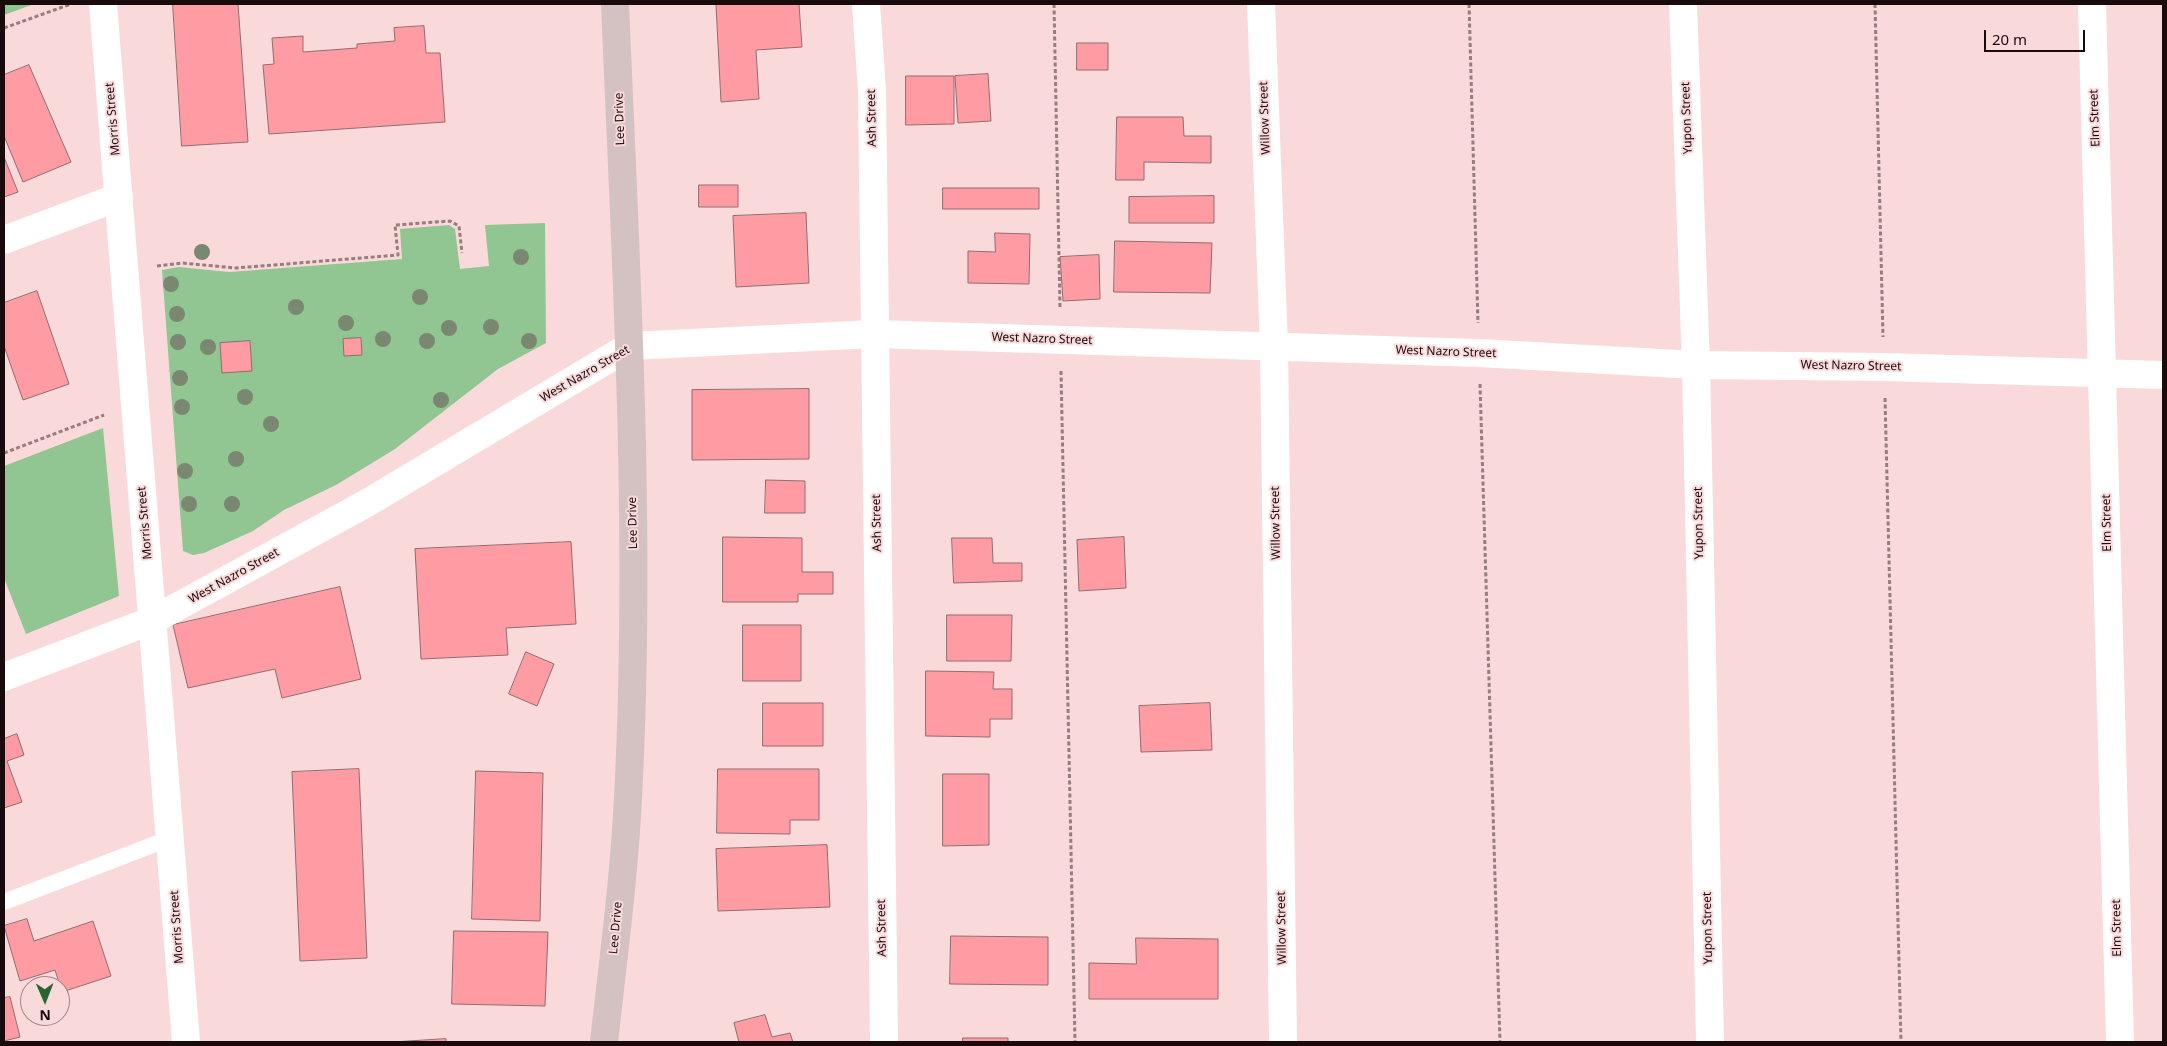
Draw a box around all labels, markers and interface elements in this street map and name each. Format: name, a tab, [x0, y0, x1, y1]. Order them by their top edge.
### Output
scale bar	[1987, 20, 2088, 52]
text: 20 m	[1992, 29, 2027, 49]
street label: Willow Street	[1257, 81, 1273, 155]
street label: Morris Street	[103, 82, 123, 156]
street label: Yupon Street	[1679, 82, 1695, 154]
street label: Ash Street	[864, 89, 880, 147]
street label: Elm Street	[2087, 89, 2103, 147]
street label: Lee Drive	[612, 92, 628, 146]
street label: West Nazro Street	[991, 330, 1093, 348]
street label: West Nazro Street	[538, 343, 632, 405]
street label: West Nazro Street	[1395, 343, 1497, 361]
street label: West Nazro Street	[1800, 358, 1902, 374]
street label: Morris Street	[135, 486, 155, 560]
street label: Willow Street	[1268, 486, 1284, 560]
street label: Yupon Street	[1691, 487, 1707, 559]
street label: Ash Street	[869, 494, 885, 552]
street label: Elm Street	[2099, 494, 2115, 552]
street label: Lee Drive	[625, 497, 641, 549]
street label: West Nazro Street	[186, 545, 282, 607]
street label: Morris Street	[167, 890, 187, 964]
street label: Willow Street	[1274, 891, 1290, 965]
street label: Yupon Street	[1700, 892, 1716, 964]
street label: Ash Street	[874, 899, 890, 957]
street label: Elm Street	[2109, 899, 2125, 957]
street label: Lee Drive	[607, 901, 625, 955]
north arrow	[20, 976, 70, 1026]
text: N	[39, 1006, 51, 1025]

